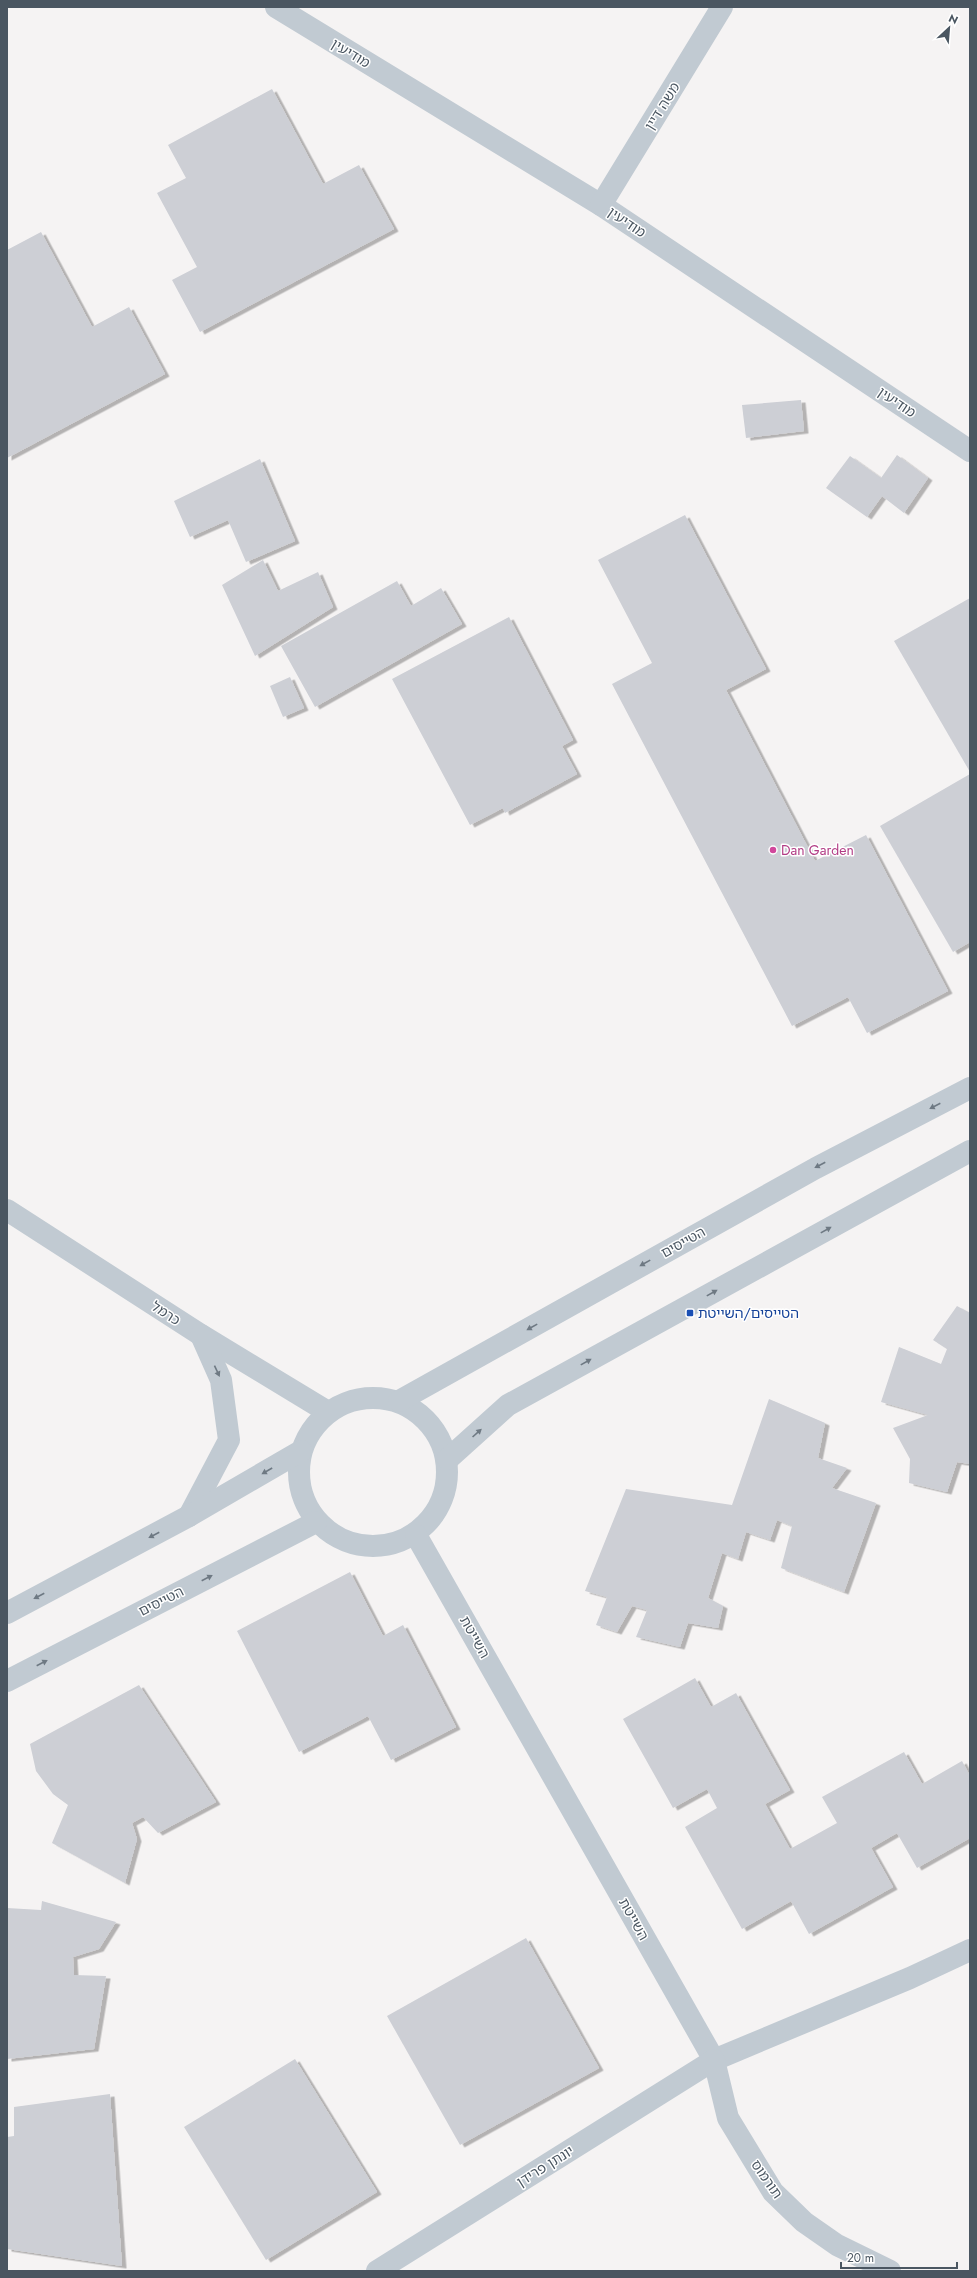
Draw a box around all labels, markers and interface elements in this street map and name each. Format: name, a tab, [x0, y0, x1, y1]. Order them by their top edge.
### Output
north arrow	[929, 8, 969, 48]
text: N	[946, 10, 961, 28]
street label: מודיעין	[328, 34, 374, 72]
street label: משה דיין	[640, 78, 684, 134]
street label: מודיעין	[604, 202, 650, 242]
street label: מודיעין	[874, 382, 920, 422]
place label: Dan Garden	[781, 840, 854, 860]
marker: Dan Garden	[768, 845, 778, 855]
one-way arrow	[930, 1102, 941, 1109]
one-way arrow	[814, 1162, 826, 1169]
street label: הטייסים	[657, 1222, 709, 1262]
one-way arrow	[820, 1227, 831, 1233]
one-way arrow	[639, 1260, 651, 1266]
one-way arrow	[706, 1289, 718, 1296]
street label: כרמל	[148, 1296, 184, 1330]
place label: הטייסים/השייטת	[698, 1303, 799, 1323]
marker: הטייסים/השייטת	[685, 1308, 695, 1318]
one-way arrow	[526, 1323, 538, 1330]
one-way arrow	[580, 1359, 591, 1366]
one-way arrow	[214, 1365, 220, 1376]
one-way arrow	[472, 1428, 482, 1437]
one-way arrow	[261, 1467, 273, 1474]
one-way arrow	[148, 1531, 160, 1538]
one-way arrow	[201, 1575, 213, 1581]
street label: הטייסים	[135, 1581, 187, 1621]
one-way arrow	[33, 1593, 45, 1599]
street label: השייטת	[455, 1612, 495, 1662]
one-way arrow	[36, 1660, 47, 1666]
street label: השייטת	[614, 1894, 654, 1944]
street label: יונתן פרידן	[513, 2141, 577, 2191]
street label: תורמוס	[746, 2156, 788, 2202]
scale bar	[841, 2244, 957, 2270]
text: 20 m	[847, 2249, 874, 2267]

